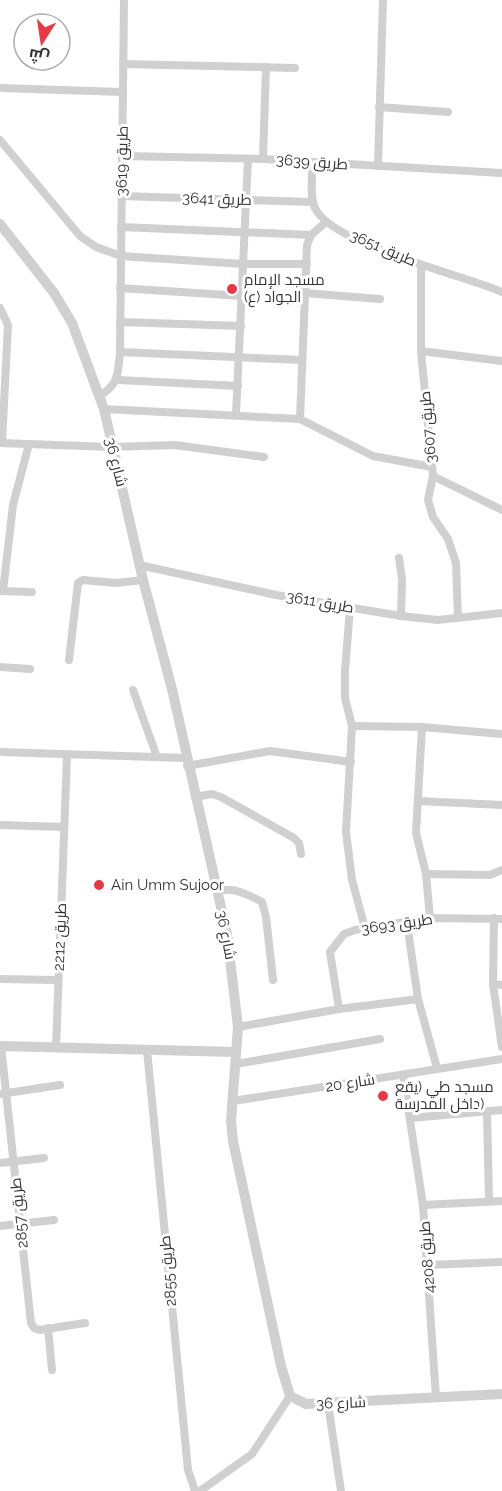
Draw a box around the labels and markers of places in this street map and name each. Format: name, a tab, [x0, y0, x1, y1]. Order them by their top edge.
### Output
place label: مسجد الإمام الجواد (ع)	[244, 271, 325, 308]
marker: مسجد الإمام الجواد (ع)	[225, 282, 239, 296]
place label: Ain Umm Sujoor	[111, 876, 225, 894]
marker: Ain Umm Sujoor	[92, 878, 106, 892]
place label: مسجد طي (يقع داخل المدرسة)	[395, 1078, 494, 1114]
marker: مسجد طي (يقع داخل المدرسة)	[376, 1089, 390, 1103]

